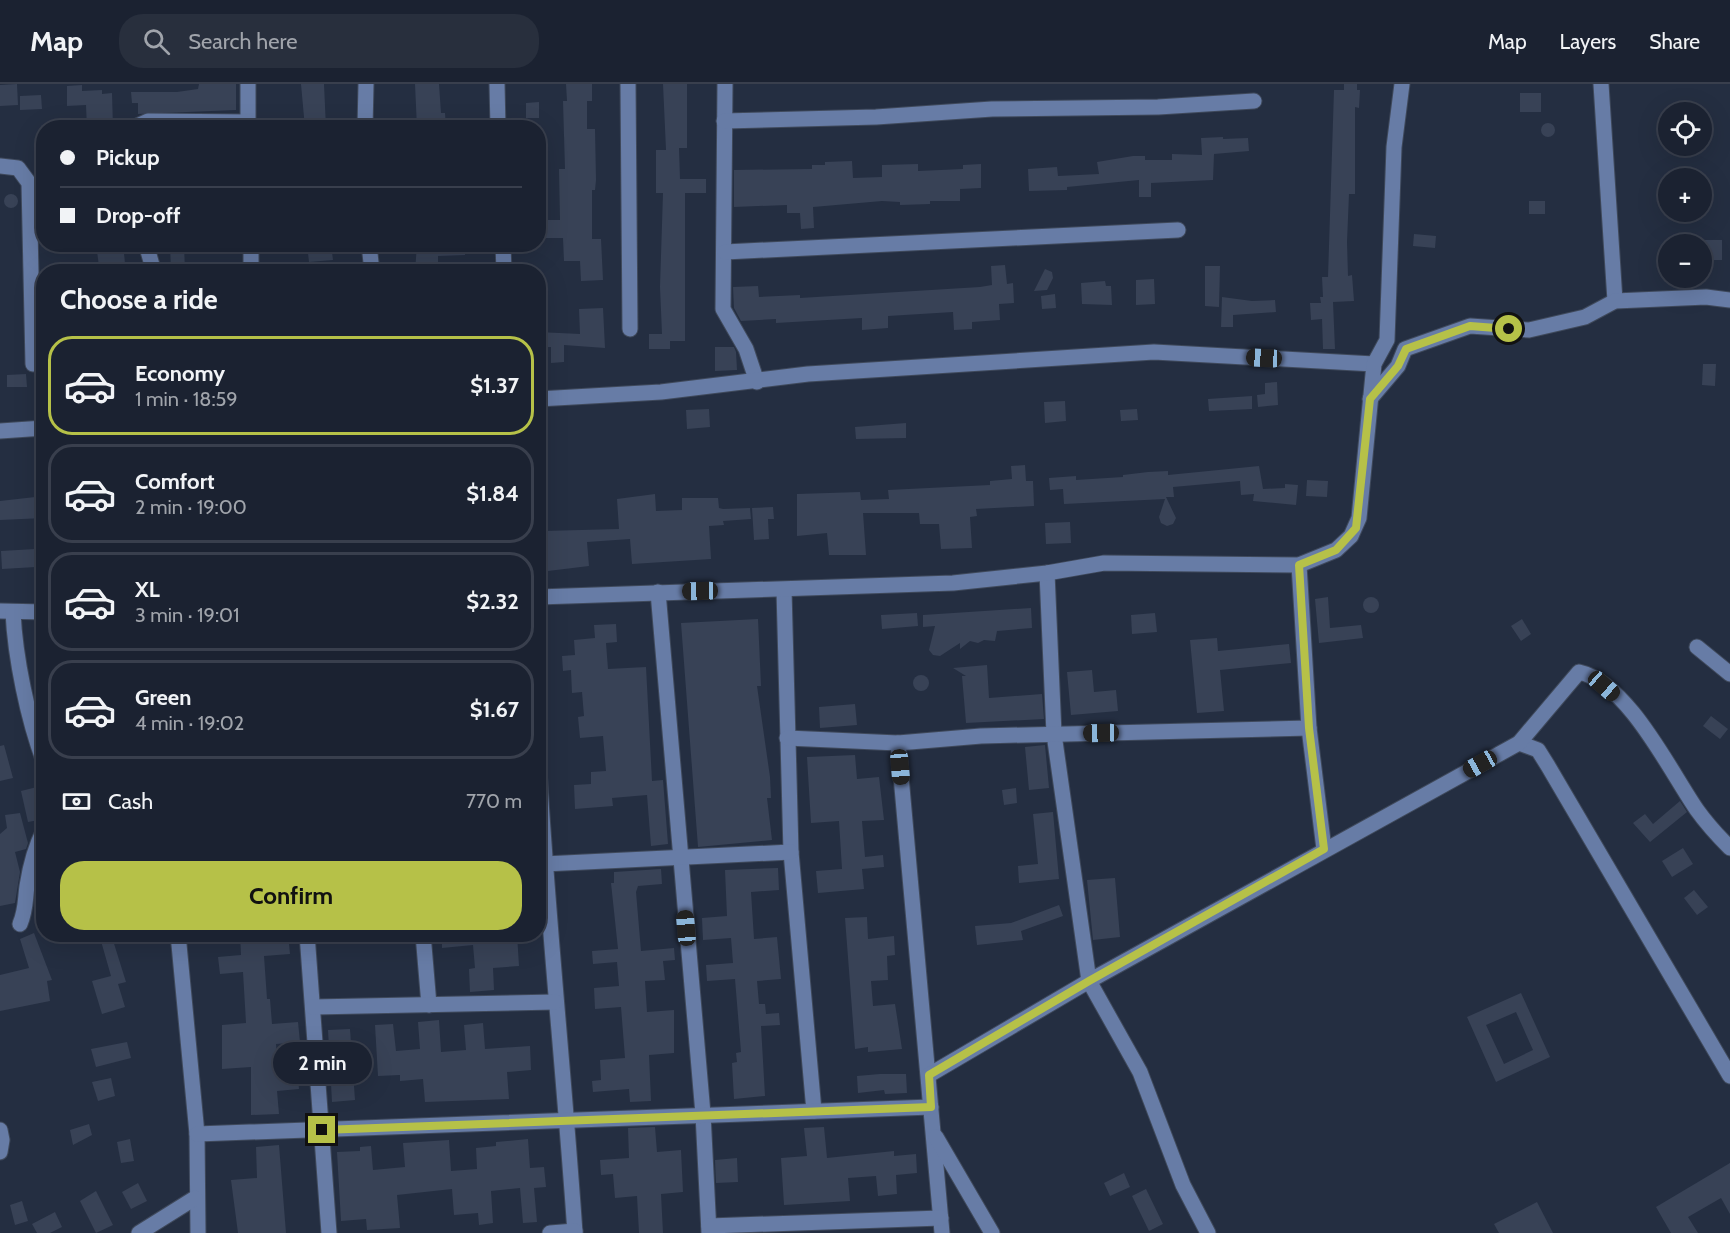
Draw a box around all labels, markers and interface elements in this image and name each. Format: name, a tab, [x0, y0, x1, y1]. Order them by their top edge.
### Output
search box	[119, 14, 539, 68]
text: Map	[30, 24, 83, 58]
icon: search	[140, 25, 173, 58]
text: Search here	[188, 28, 297, 55]
text: Map	[1488, 29, 1527, 54]
text: Layers	[1560, 29, 1616, 54]
text: Share	[1649, 29, 1700, 54]
map controls	[1658, 102, 1712, 288]
button: locate	[1658, 102, 1712, 156]
text: Pickup	[96, 144, 160, 171]
button: +	[1658, 168, 1712, 222]
text: Drop-off	[96, 202, 180, 229]
button: −	[1658, 234, 1712, 288]
text: Choose a ride	[60, 283, 218, 316]
route start	[1495, 315, 1522, 342]
car	[1246, 348, 1282, 368]
icon: car	[63, 359, 117, 413]
text: Economy	[135, 360, 225, 387]
text: $1.37	[470, 372, 519, 399]
text: 1 min · 18:59	[135, 387, 238, 411]
icon: car	[63, 467, 117, 521]
text: Comfort	[135, 468, 214, 495]
text: $1.84	[466, 480, 519, 507]
text: 2 min · 19:00	[135, 495, 247, 519]
icon: car	[63, 575, 117, 629]
text: XL	[135, 576, 160, 603]
car	[682, 582, 718, 600]
text: $2.32	[466, 588, 519, 615]
text: 3 min · 19:01	[135, 603, 240, 627]
car	[1585, 667, 1623, 705]
icon: car	[63, 683, 117, 737]
text: Green	[135, 684, 191, 711]
text: $1.67	[470, 696, 519, 723]
text: 4 min · 19:02	[135, 711, 244, 735]
car	[1083, 724, 1119, 742]
car	[1460, 747, 1500, 781]
car	[889, 748, 911, 786]
icon: cash	[60, 785, 93, 818]
text: Cash	[108, 788, 153, 815]
text: 770 m	[466, 789, 522, 813]
button: Confirm	[60, 861, 522, 930]
car	[675, 909, 697, 947]
callout: 2 min	[272, 1043, 372, 1085]
text: 2 min	[298, 1051, 347, 1075]
route end	[308, 1116, 335, 1143]

